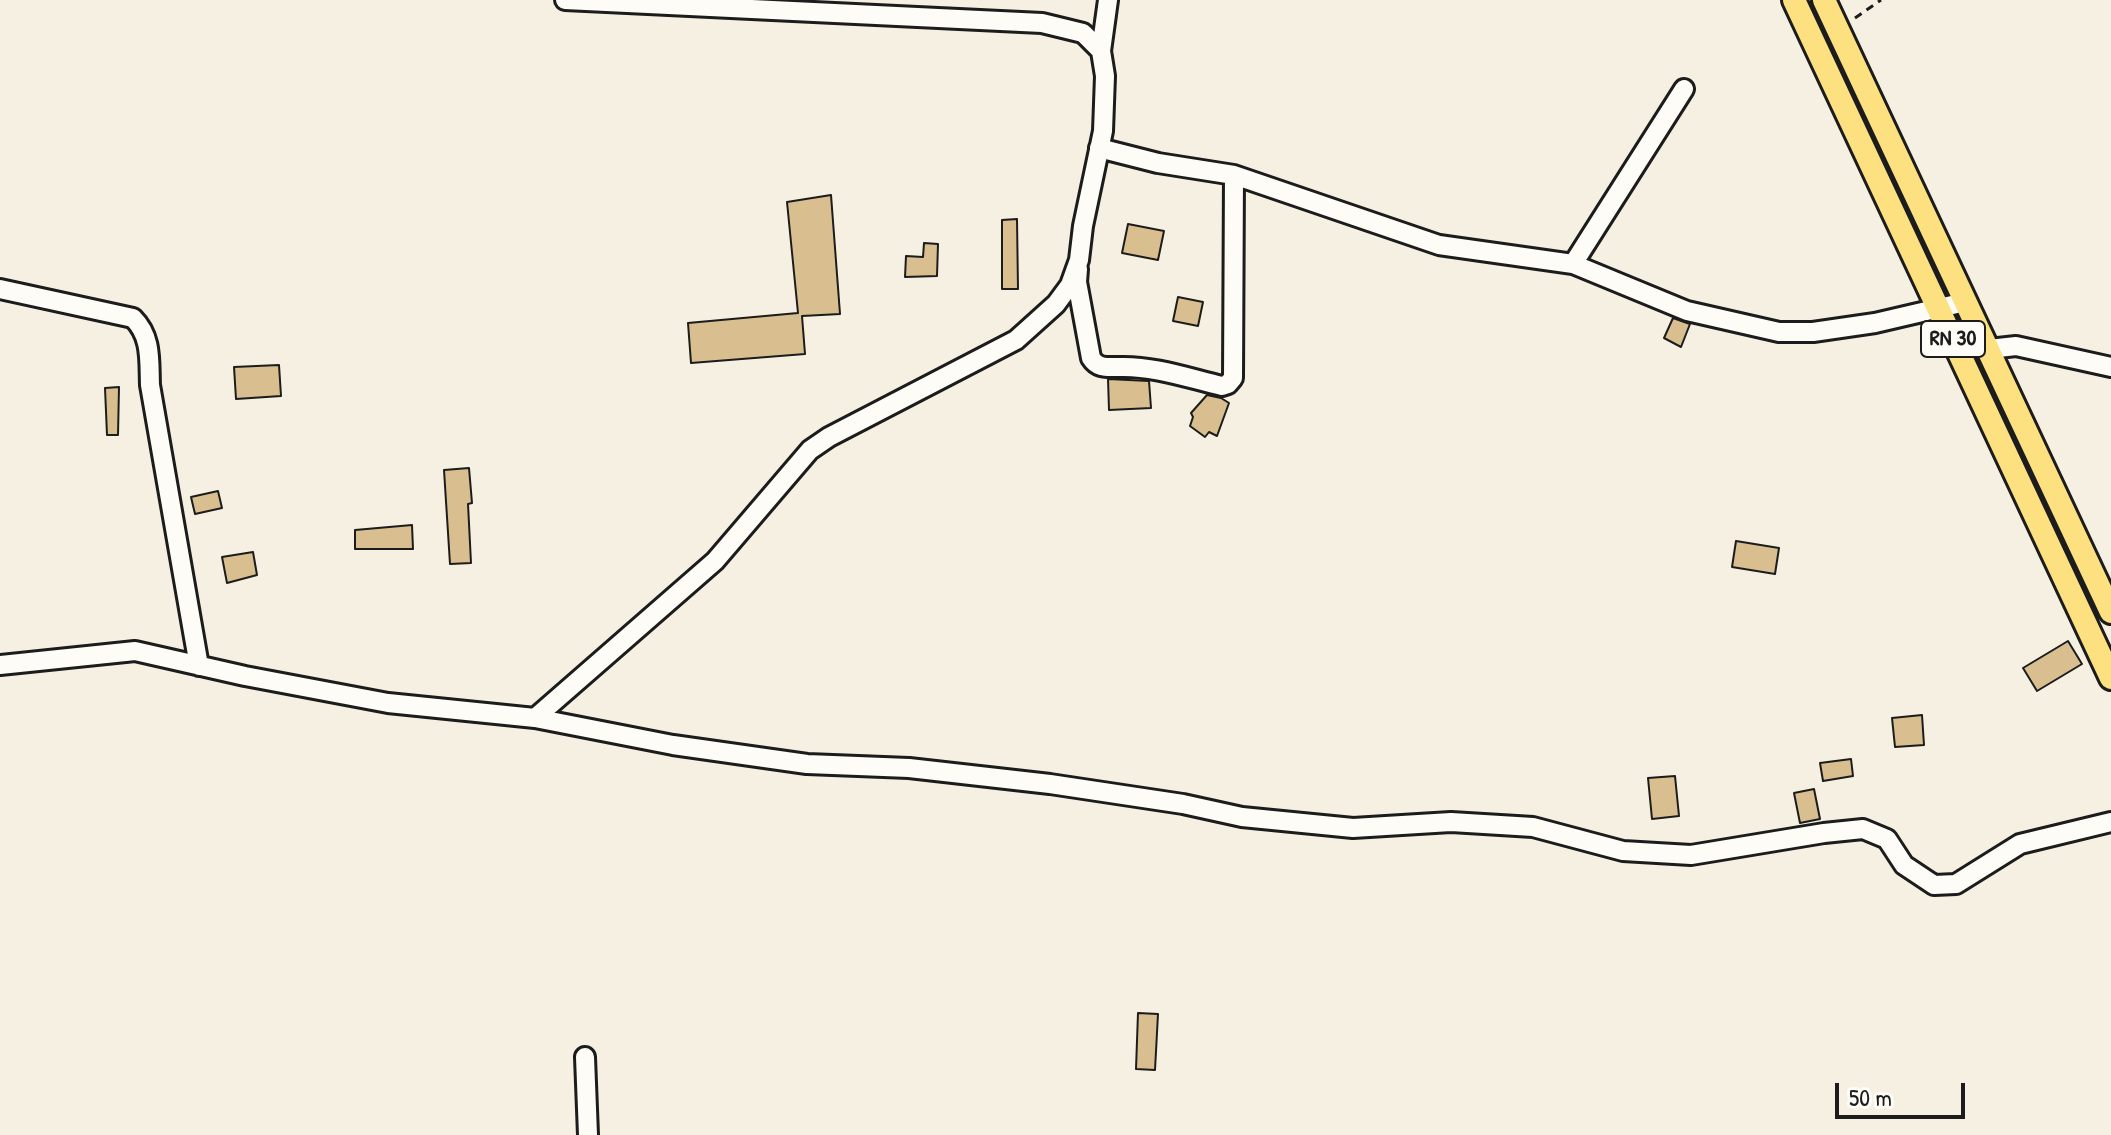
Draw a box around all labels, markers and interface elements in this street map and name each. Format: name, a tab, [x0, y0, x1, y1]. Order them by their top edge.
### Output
road number: RN 30	[1921, 321, 1985, 357]
scale bar	[1839, 1067, 1969, 1117]
text: 50 m	[1849, 1081, 1892, 1113]

